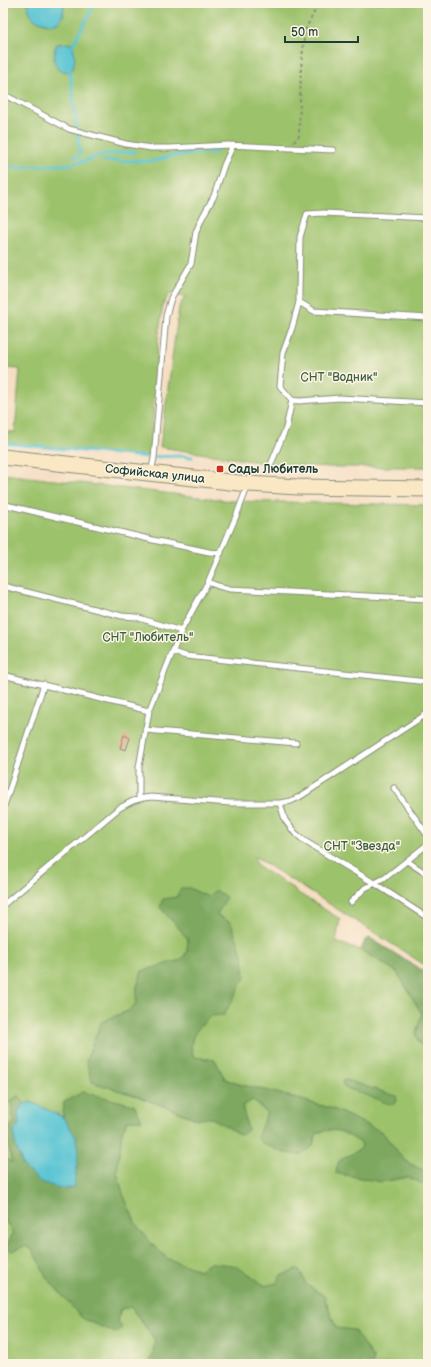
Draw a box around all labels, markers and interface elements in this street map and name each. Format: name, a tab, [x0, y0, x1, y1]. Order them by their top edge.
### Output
scale bar	[285, 18, 358, 44]
text: 50 m	[291, 25, 318, 40]
park label: СНТ "Водник"	[301, 370, 377, 385]
street label: Софийская улица	[104, 461, 206, 487]
place label: Сады Любитель	[228, 462, 319, 477]
marker: Сады Любитель	[215, 464, 225, 474]
park label: СНТ "Любитель"	[102, 630, 194, 645]
park label: СНТ "Звезда"	[324, 839, 400, 854]

